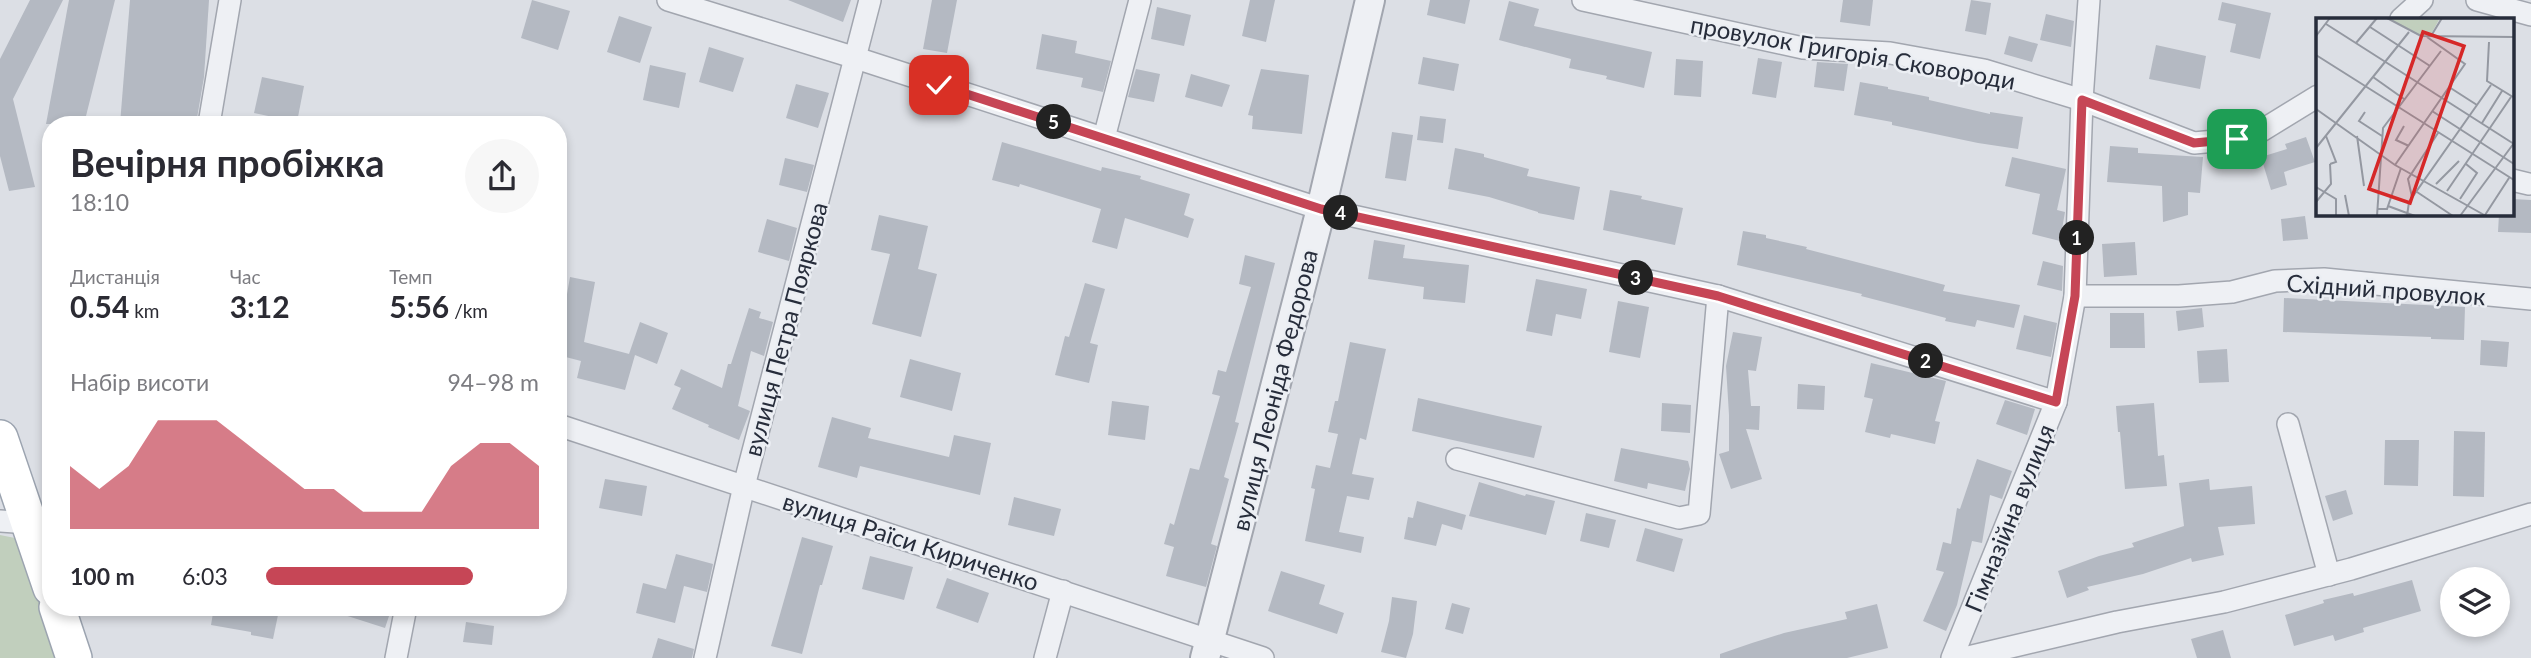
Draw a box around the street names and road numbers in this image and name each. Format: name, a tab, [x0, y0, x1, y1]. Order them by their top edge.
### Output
street label: провулок Григорія Сковороди	[1688, 9, 2018, 95]
street label: вулиця Петра Пояркова	[737, 199, 833, 459]
street label: вулиця Леоніда Федорова	[1225, 246, 1323, 534]
street label: Східний провулок	[2286, 268, 2487, 310]
street label: Гімназійна вулиця	[1958, 420, 2060, 616]
street label: вулиця Раїси Кириченко	[779, 486, 1043, 596]

